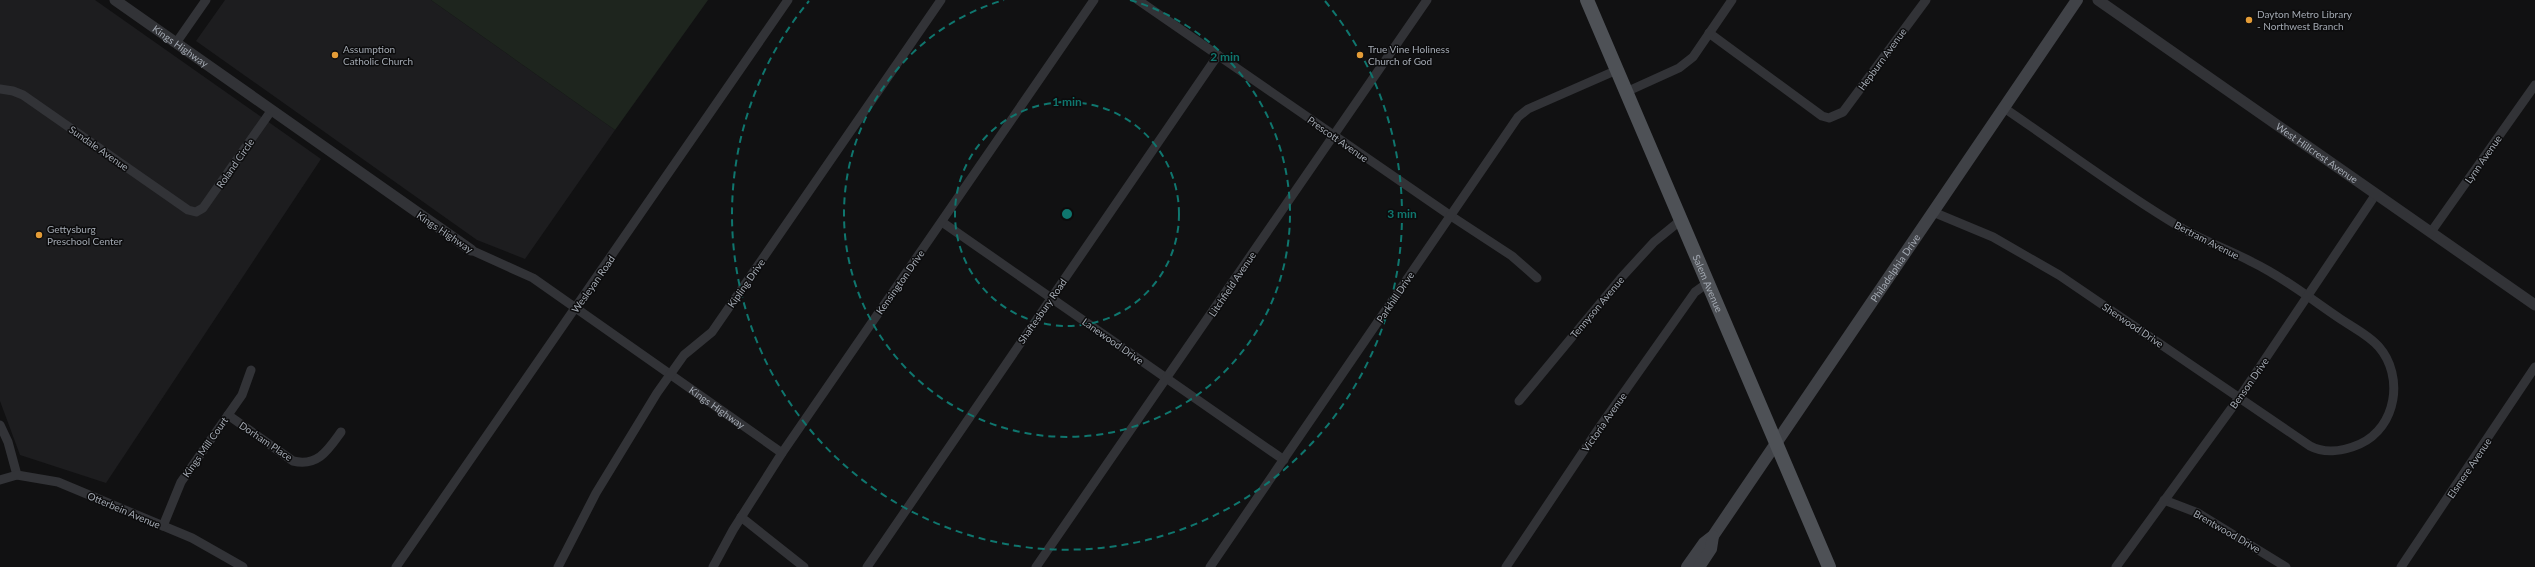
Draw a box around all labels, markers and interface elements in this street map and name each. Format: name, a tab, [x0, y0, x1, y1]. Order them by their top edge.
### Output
place label: Dayton Metro Library - Northwest Branch	[2257, 8, 2353, 32]
marker: Dayton Metro Library - Northwest Branch	[2244, 15, 2254, 25]
street label: Kings Highway	[150, 22, 211, 70]
street label: Hepburn Avenue	[1855, 26, 1909, 92]
place label: Assumption Catholic Church	[343, 43, 413, 67]
place label: True Vine Holiness Church of God	[1368, 43, 1450, 67]
text: 2 min	[1210, 49, 1240, 64]
marker: Assumption Catholic Church	[330, 50, 340, 60]
marker: True Vine Holiness Church of God	[1355, 50, 1365, 60]
text: 1 min	[1052, 94, 1082, 109]
street label: Prescott Avenue	[1305, 114, 1371, 164]
street label: West Hillcrest Avenue	[2274, 120, 2360, 186]
street label: Sundale Avenue	[67, 123, 131, 173]
street label: Lynn Avenue	[2462, 133, 2504, 185]
street label: Roland Circle	[214, 136, 256, 190]
text: 3 min	[1387, 206, 1417, 221]
centre of rings	[1060, 207, 1074, 221]
street label: Kings Highway	[415, 209, 476, 256]
street label: Bertram Avenue	[2173, 219, 2241, 261]
place label: Gettysburg Preschool Center	[47, 223, 123, 247]
marker: Gettysburg Preschool Center	[34, 230, 44, 240]
street label: Philadelphia Drive	[1868, 231, 1922, 304]
street label: Kensington Drive	[873, 248, 927, 316]
street label: Litchfield Avenue	[1206, 249, 1258, 319]
street label: Wesleyan Road	[569, 253, 617, 315]
street label: Salem Avenue	[1690, 253, 1726, 314]
street label: Kipling Drive	[725, 256, 767, 310]
street label: Parkhill Drive	[1374, 269, 1416, 325]
street label: Tennyson Avenue	[1568, 274, 1626, 340]
street label: Shaftesbury Road	[1015, 276, 1069, 346]
street label: Sherwood Drive	[2100, 300, 2166, 350]
street label: Lanewood Drive	[1080, 315, 1146, 367]
street label: Benson Drive	[2227, 355, 2271, 411]
street label: Kings Highway	[687, 384, 748, 432]
street label: Victoria Avenue	[1579, 390, 1629, 454]
street label: Kings Mill Court	[180, 414, 230, 479]
street label: Dorham Place	[237, 419, 295, 463]
street label: Elsmere Avenue	[2444, 436, 2494, 500]
street label: Otterbein Avenue	[86, 489, 162, 531]
street label: Brentwood Drive	[2191, 507, 2263, 555]

